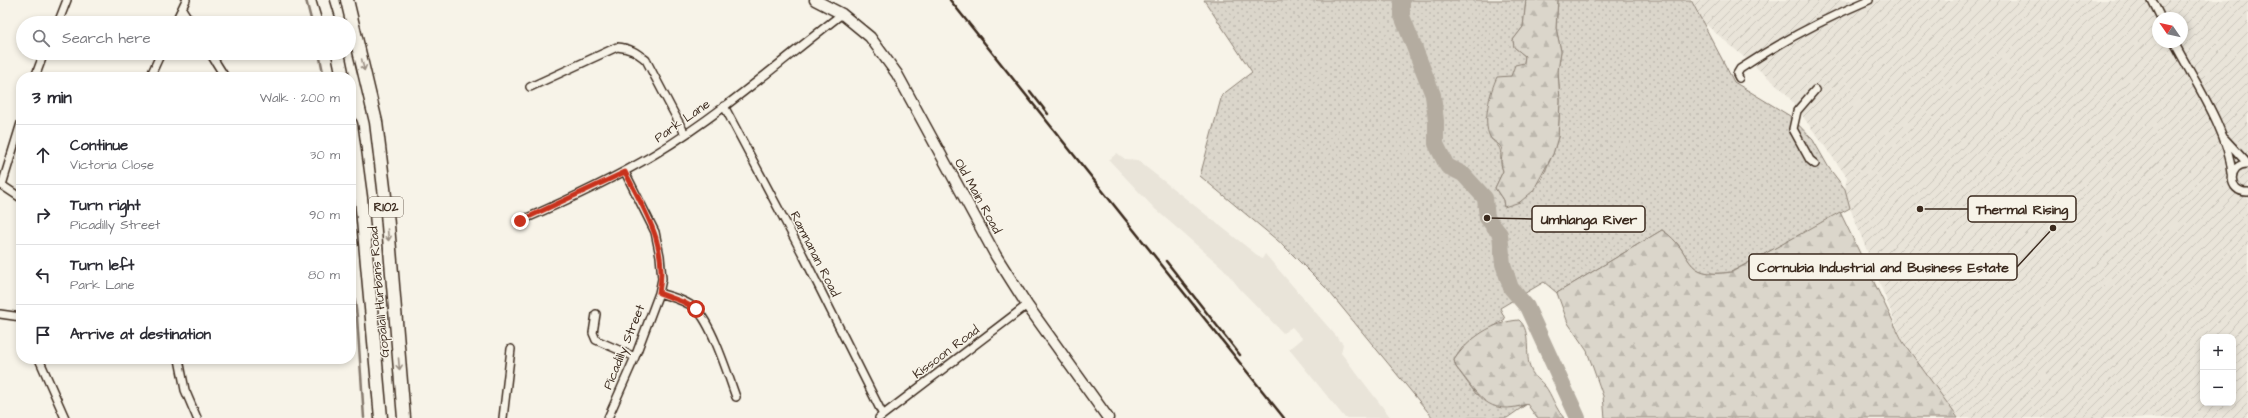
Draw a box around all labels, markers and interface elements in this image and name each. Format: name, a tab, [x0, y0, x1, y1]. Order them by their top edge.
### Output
north arrow	[2152, 12, 2188, 48]
search box	[16, 16, 356, 60]
icon: search	[30, 27, 52, 49]
text: Search here	[62, 28, 151, 49]
one-way arrow	[359, 58, 367, 71]
text: 3 min	[32, 86, 72, 110]
text: Walk · 200 m	[260, 89, 340, 107]
street label: Park Lane	[650, 95, 714, 147]
text: Continue	[70, 135, 128, 156]
icon: ahead	[32, 144, 54, 166]
text: 30 m	[310, 146, 340, 164]
street label: Old Main Road	[950, 155, 1006, 237]
text: Victoria Close	[70, 156, 154, 174]
text: Turn right	[70, 195, 141, 216]
callout: Thermal Rising	[1968, 196, 2076, 222]
road number: R102	[369, 197, 403, 217]
text: Thermal Rising	[1975, 200, 2069, 221]
icon: right	[32, 204, 54, 226]
text: 90 m	[309, 206, 340, 224]
callout: Umhlanga River	[1532, 206, 1645, 232]
street label: Ramnanan Road	[786, 208, 844, 300]
text: Umhlanga River	[1541, 210, 1638, 231]
route end	[511, 212, 529, 230]
text: Picadilly Street	[70, 216, 160, 234]
street label: Gopalall Hurbans Road	[364, 225, 394, 358]
one-way arrow	[385, 228, 392, 241]
callout: Cornubia Industrial and Business Estate	[1749, 254, 2017, 280]
text: Turn left	[70, 255, 134, 276]
text: Cornubia Industrial and Business Estate	[1757, 258, 2009, 278]
icon: left	[32, 264, 54, 286]
text: 80 m	[308, 266, 340, 284]
text: Park Lane	[70, 276, 134, 294]
route start	[687, 300, 705, 318]
street label: Picadilly Street	[599, 301, 650, 393]
street label: Kissoon Road	[909, 321, 983, 383]
icon: arrive	[32, 324, 54, 346]
text: Arrive at destination	[70, 324, 211, 345]
map controls	[2200, 334, 2236, 406]
button: +	[2200, 334, 2236, 370]
one-way arrow	[396, 357, 403, 370]
button: −	[2200, 370, 2236, 406]

